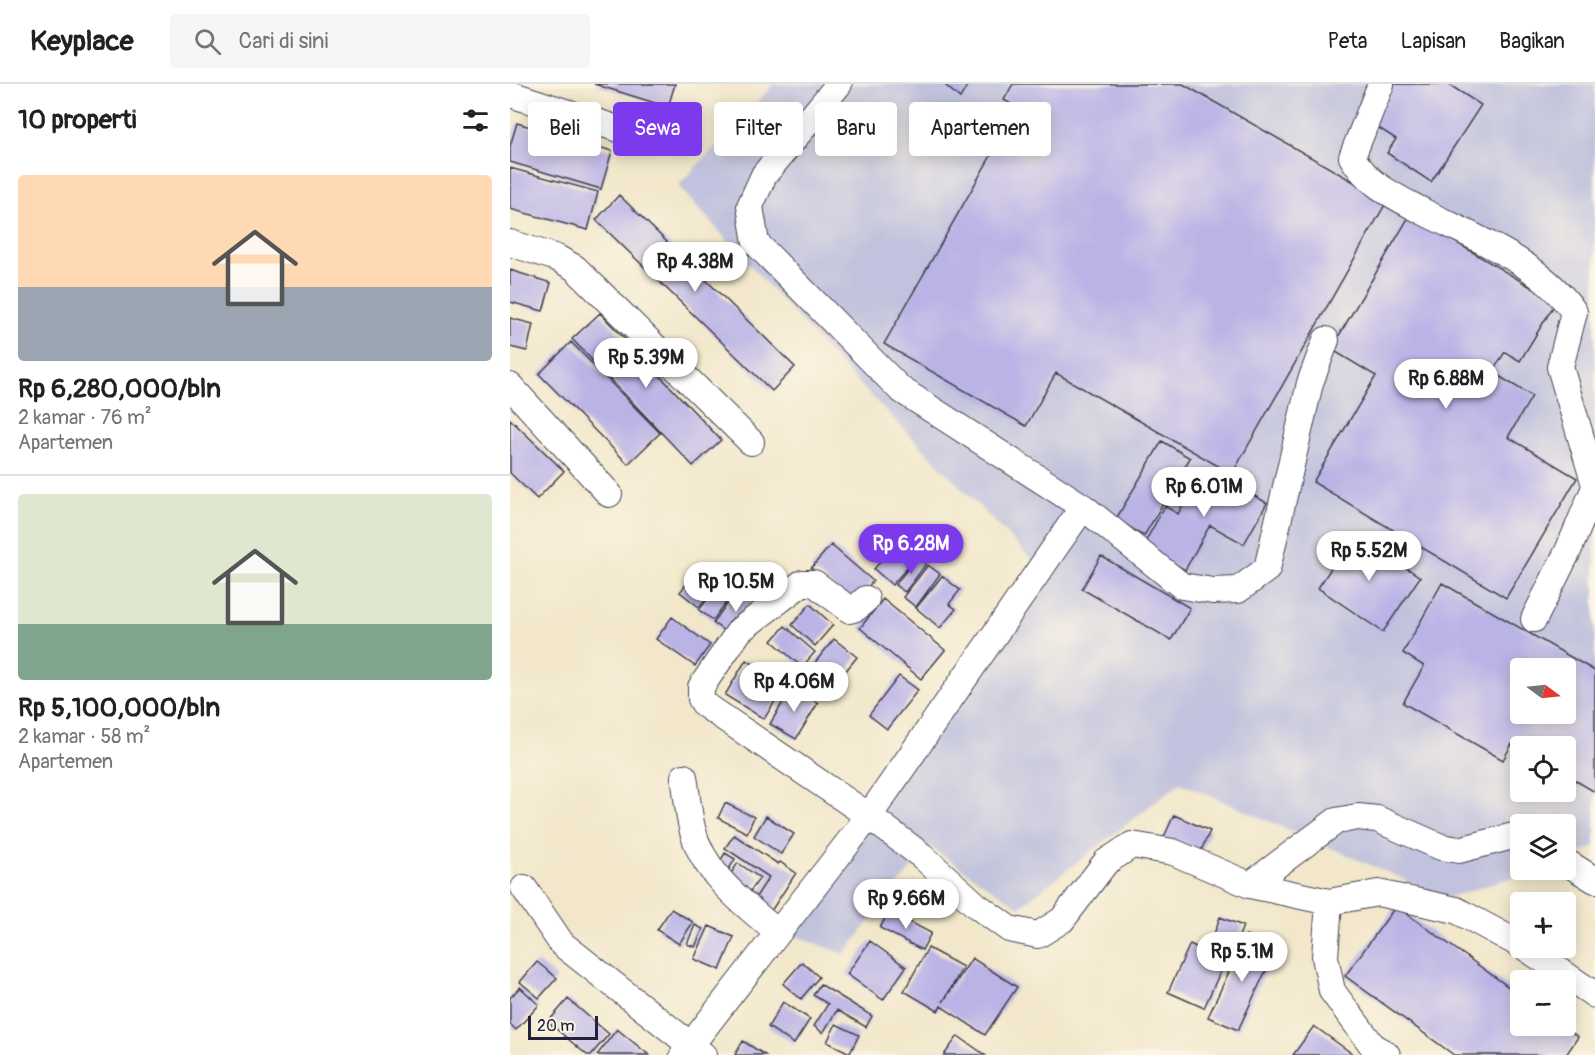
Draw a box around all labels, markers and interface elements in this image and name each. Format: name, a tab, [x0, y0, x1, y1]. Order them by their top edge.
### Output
search box	[170, 14, 590, 68]
text: Keyplace	[30, 24, 134, 59]
icon: search	[191, 25, 224, 58]
text: Cari di sini	[239, 27, 328, 55]
text: Peta	[1327, 28, 1368, 55]
text: Lapisan	[1401, 28, 1466, 55]
text: Bagikan	[1499, 28, 1565, 55]
chip: Beli	[528, 102, 601, 156]
chip: Sewa	[613, 102, 702, 156]
chip: Filter	[714, 102, 803, 156]
chip: Baru	[815, 102, 897, 156]
chip: Apartemen	[909, 102, 1051, 156]
text: 10 properti	[18, 104, 136, 136]
icon: filters	[459, 104, 492, 137]
icon: home	[201, 214, 309, 322]
pin: Rp 4.38M	[633, 242, 757, 293]
text: Rp 4.38M	[657, 249, 733, 274]
pin: Rp 5.39M	[584, 338, 708, 389]
text: Rp 5.39M	[608, 345, 684, 370]
pin: Rp 6.88M	[1384, 359, 1508, 410]
text: Rp 6.88M	[1408, 366, 1484, 391]
text: Rp 6,280,000/bln	[18, 373, 221, 405]
text: 2 kamar · 76 m²	[18, 405, 152, 430]
text: Apartemen	[18, 430, 113, 455]
pin: Rp 6.01M	[1142, 467, 1266, 518]
text: Rp 6.01M	[1165, 474, 1243, 499]
pin: Rp 6.28M	[849, 524, 973, 575]
text: Rp 6.28M	[872, 531, 950, 556]
pin: Rp 5.52M	[1307, 531, 1431, 582]
icon: home	[201, 533, 309, 641]
text: Rp 5.52M	[1331, 538, 1408, 563]
pin: Rp 10.5M	[674, 562, 798, 613]
text: Rp 10.5M	[698, 569, 774, 594]
north arrow	[1510, 658, 1576, 724]
map controls	[1510, 658, 1576, 1036]
pin: Rp 4.06M	[732, 662, 856, 713]
text: Rp 4.06M	[753, 669, 835, 694]
text: Rp 5,100,000/bln	[18, 692, 220, 724]
text: 2 kamar · 58 m²	[18, 724, 150, 749]
button: locate	[1510, 736, 1576, 802]
text: Apartemen	[18, 749, 113, 774]
button: layers	[1510, 814, 1576, 880]
pin: Rp 9.66M	[844, 879, 968, 930]
text: Rp 9.66M	[867, 886, 945, 911]
button: +	[1510, 892, 1576, 958]
pin: Rp 5.1M	[1187, 932, 1297, 983]
text: Rp 5.1M	[1211, 939, 1273, 964]
button: −	[1510, 970, 1576, 1036]
scale bar	[528, 1013, 598, 1040]
text: 20 m	[537, 1016, 575, 1036]

